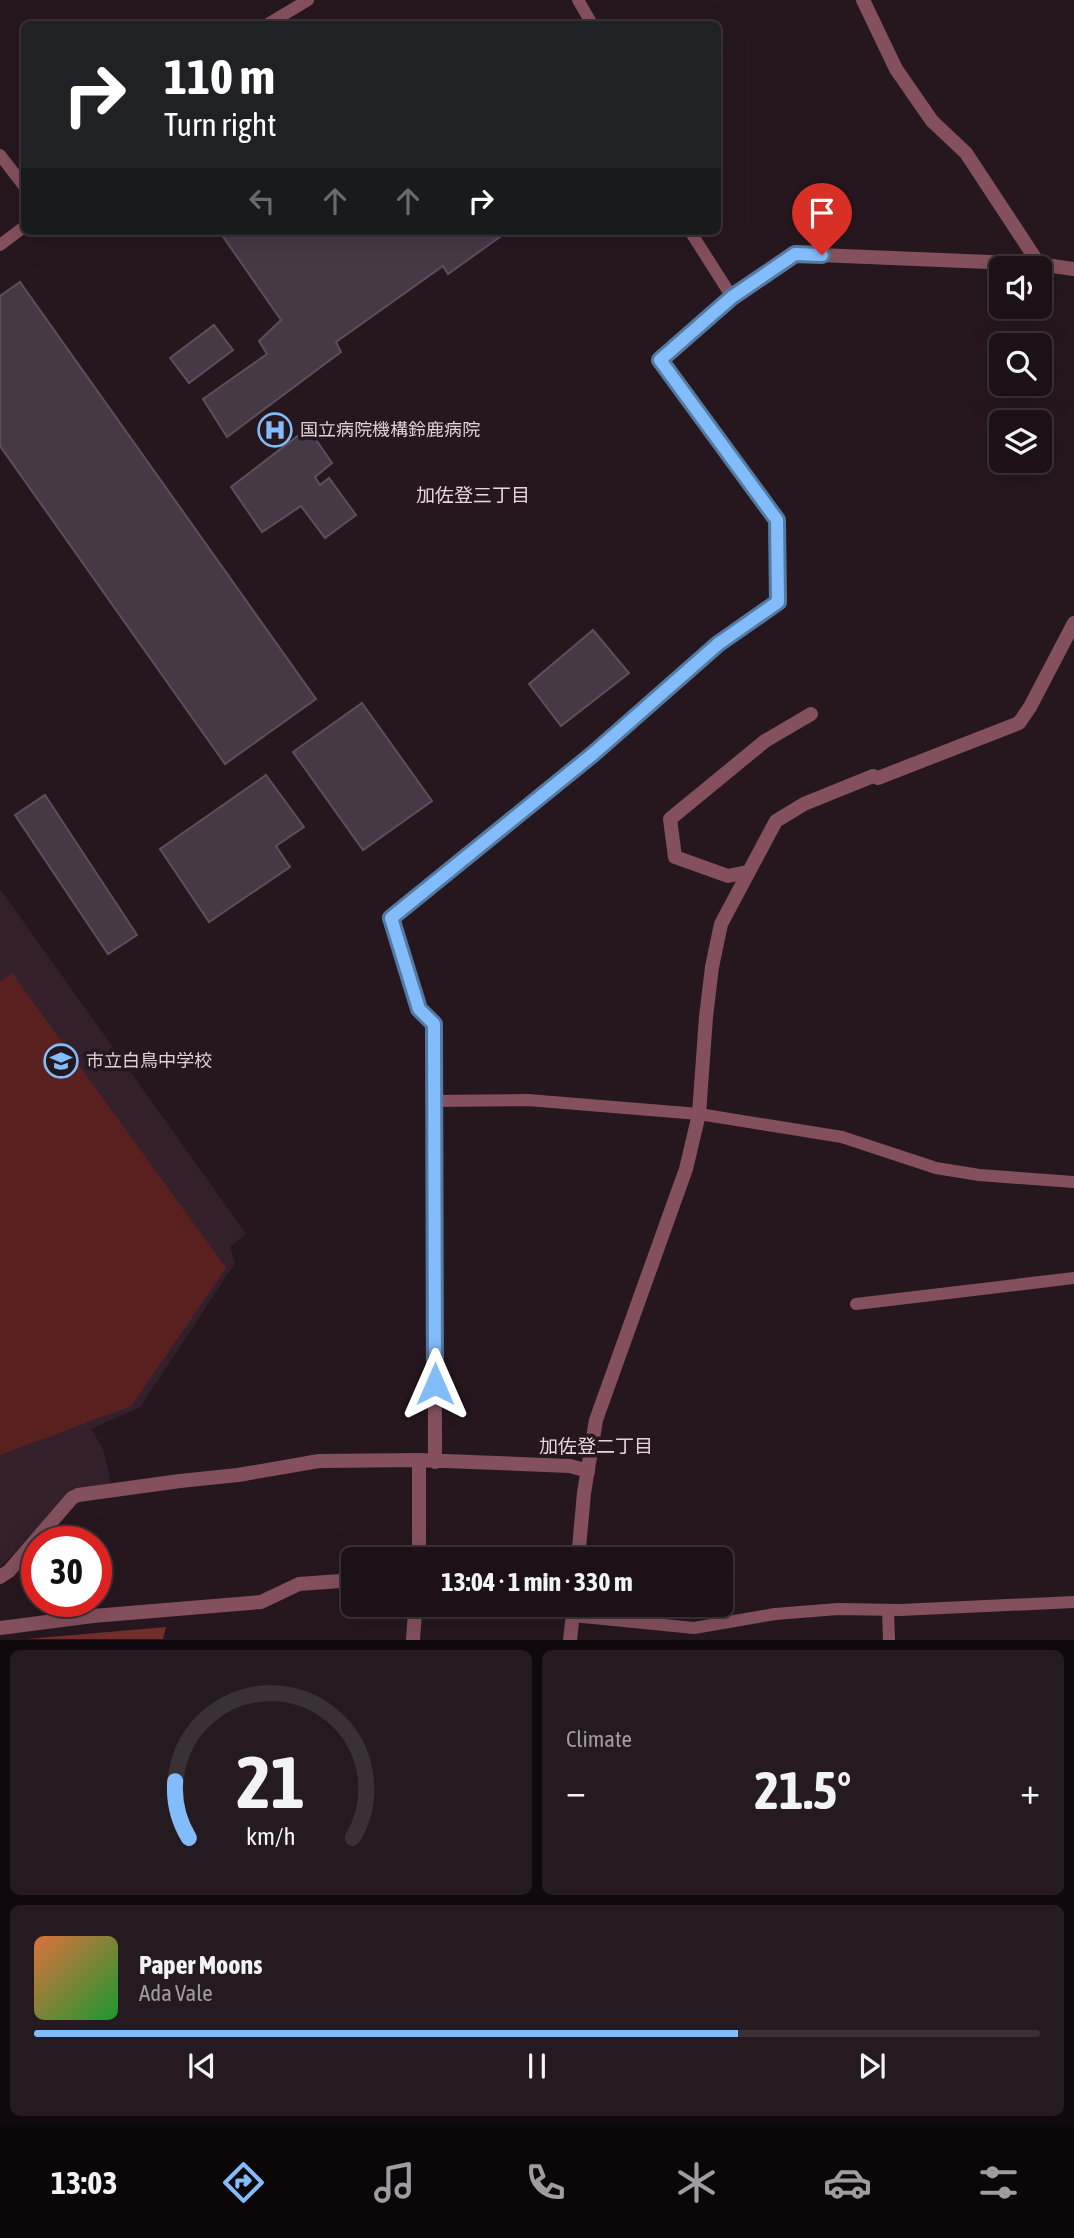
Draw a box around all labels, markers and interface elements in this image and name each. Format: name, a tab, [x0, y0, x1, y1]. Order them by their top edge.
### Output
text: 110 m	[164, 48, 275, 104]
icon: right	[49, 49, 140, 140]
text: Turn right	[164, 106, 277, 143]
icon: left	[243, 182, 281, 220]
icon: ahead	[316, 182, 354, 220]
icon: ahead	[389, 182, 427, 220]
icon: right	[462, 182, 500, 220]
pin	[792, 183, 852, 255]
icon: arrive	[803, 194, 841, 232]
map controls	[989, 256, 1052, 473]
button: sound	[989, 256, 1052, 319]
button: search	[989, 333, 1052, 396]
button: layers	[989, 410, 1052, 473]
hospital icon: 国立病院機構鈴鹿病院	[256, 411, 294, 449]
place label: 国立病院機構鈴鹿病院	[300, 419, 480, 440]
district label: 加佐登三丁目	[416, 484, 530, 506]
school or university icon: 市立白鳥中学校	[42, 1042, 80, 1080]
place label: 市立白鳥中学校	[86, 1050, 212, 1071]
position arrow	[398, 1347, 472, 1421]
district label: 加佐登二丁目	[539, 1435, 653, 1457]
speed limit sign: 30	[21, 1526, 112, 1617]
text: 13:04 · 1 min · 330 m	[441, 1567, 633, 1597]
text: Climate	[566, 1726, 632, 1752]
text: 21	[237, 1741, 305, 1824]
text: 21.5°	[755, 1760, 851, 1820]
text: −	[566, 1769, 586, 1812]
text: +	[1020, 1769, 1040, 1812]
text: km/h	[246, 1822, 296, 1850]
text: Paper Moons	[139, 1950, 262, 1980]
text: Ada Vale	[139, 1980, 213, 2006]
icon: previous	[183, 2047, 221, 2085]
icon: pause	[518, 2047, 556, 2085]
icon: next	[853, 2047, 891, 2085]
icon: directions	[219, 2158, 268, 2207]
icon: music	[370, 2158, 419, 2207]
icon: phone	[521, 2158, 570, 2207]
icon: climate	[672, 2158, 721, 2207]
icon: car	[823, 2158, 872, 2207]
icon: filters	[974, 2158, 1023, 2207]
text: 13:03	[51, 2164, 117, 2201]

